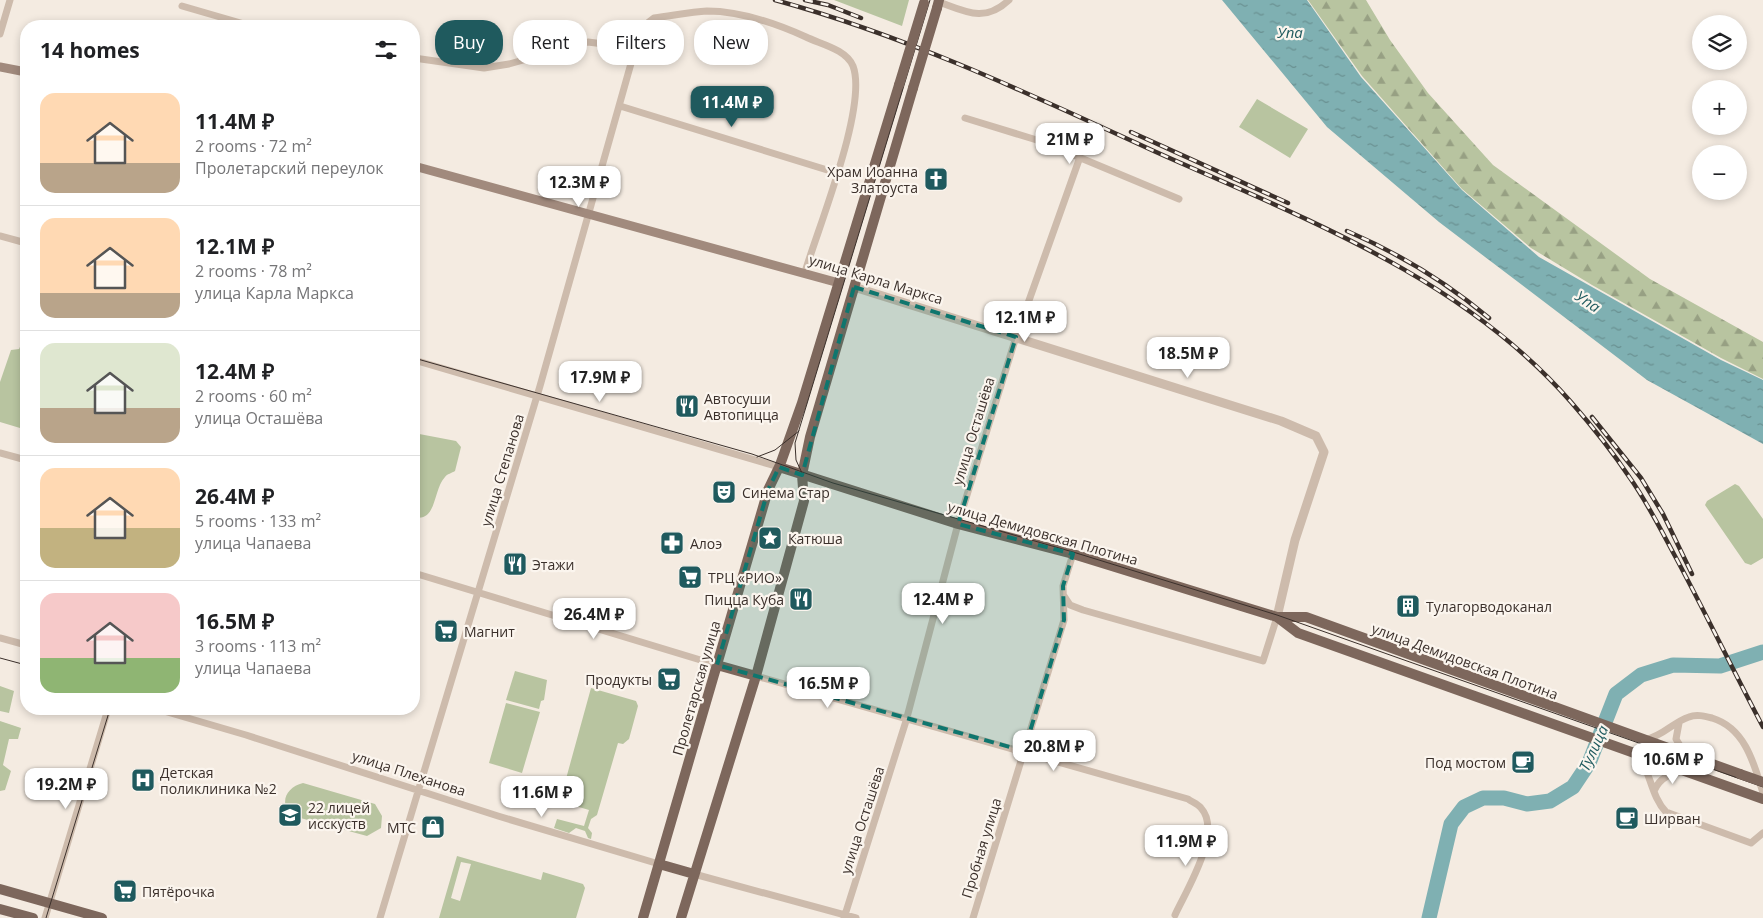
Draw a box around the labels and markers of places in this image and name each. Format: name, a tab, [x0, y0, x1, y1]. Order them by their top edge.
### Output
pin: 11.4M ₽	[686, 86, 778, 128]
pin: 21M ₽	[1035, 122, 1105, 165]
place label: Храм Иоанна Златоуста	[827, 162, 918, 197]
pin: 12.3M ₽	[533, 166, 625, 208]
church icon: Храм Иоанна Златоуста	[923, 166, 949, 192]
pin: 12.1M ₽	[979, 300, 1071, 343]
pin: 18.5M ₽	[1142, 336, 1234, 379]
pin: 17.9M ₽	[554, 360, 646, 403]
place label: Автосуши Автопицца	[704, 389, 779, 424]
restaurant icon: Автосуши Автопицца	[674, 393, 700, 419]
theatre icon: Синема Стар	[711, 479, 737, 505]
place label: Синема Стар	[742, 483, 830, 502]
place icon: Катюша	[757, 525, 783, 551]
place label: Катюша	[788, 529, 843, 548]
pharmacy icon: Алоэ	[659, 530, 685, 556]
place label: Алоэ	[690, 534, 722, 553]
restaurant icon: Этажи	[502, 551, 528, 577]
place label: Этажи	[532, 555, 574, 574]
supermarket icon: ТРЦ «РИО»	[677, 564, 703, 590]
place label: ТРЦ «РИО»	[708, 568, 782, 587]
pin: 12.4M ₽	[897, 582, 989, 625]
restaurant icon: Пицца Куба	[788, 586, 814, 612]
place label: Пицца Куба	[704, 590, 784, 609]
building icon: Тулагорводоканал	[1395, 593, 1421, 619]
place label: Тулагорводоканал	[1426, 597, 1552, 616]
pin: 26.4M ₽	[548, 598, 640, 640]
supermarket icon: Магнит	[433, 618, 459, 644]
place label: Магнит	[464, 622, 515, 641]
supermarket icon: Продукты	[656, 666, 682, 692]
pin: 16.5M ₽	[782, 666, 874, 709]
place label: Продукты	[585, 670, 652, 689]
pin: 20.8M ₽	[1008, 730, 1100, 772]
pin: 10.6M ₽	[1627, 742, 1719, 785]
cafe icon: Под мостом	[1510, 749, 1536, 775]
place label: Под мостом	[1425, 753, 1506, 772]
place label: Детская поликлиника №2	[160, 763, 277, 798]
hospital icon: Детская поликлиника №2	[130, 767, 156, 793]
pin: 19.2M ₽	[20, 768, 112, 810]
pin: 11.6M ₽	[496, 776, 588, 818]
place label: 22 лицей исскуств	[308, 798, 370, 833]
school or university icon: 22 лицей исскуств	[277, 802, 303, 828]
cafe icon: Ширван	[1614, 805, 1640, 831]
place label: Ширван	[1644, 809, 1701, 828]
shop icon: МТС	[420, 814, 446, 840]
place label: МТС	[387, 818, 416, 837]
pin: 11.9M ₽	[1140, 824, 1232, 867]
supermarket icon: Пятёрочка	[112, 878, 138, 904]
place label: Пятёрочка	[142, 882, 215, 901]

